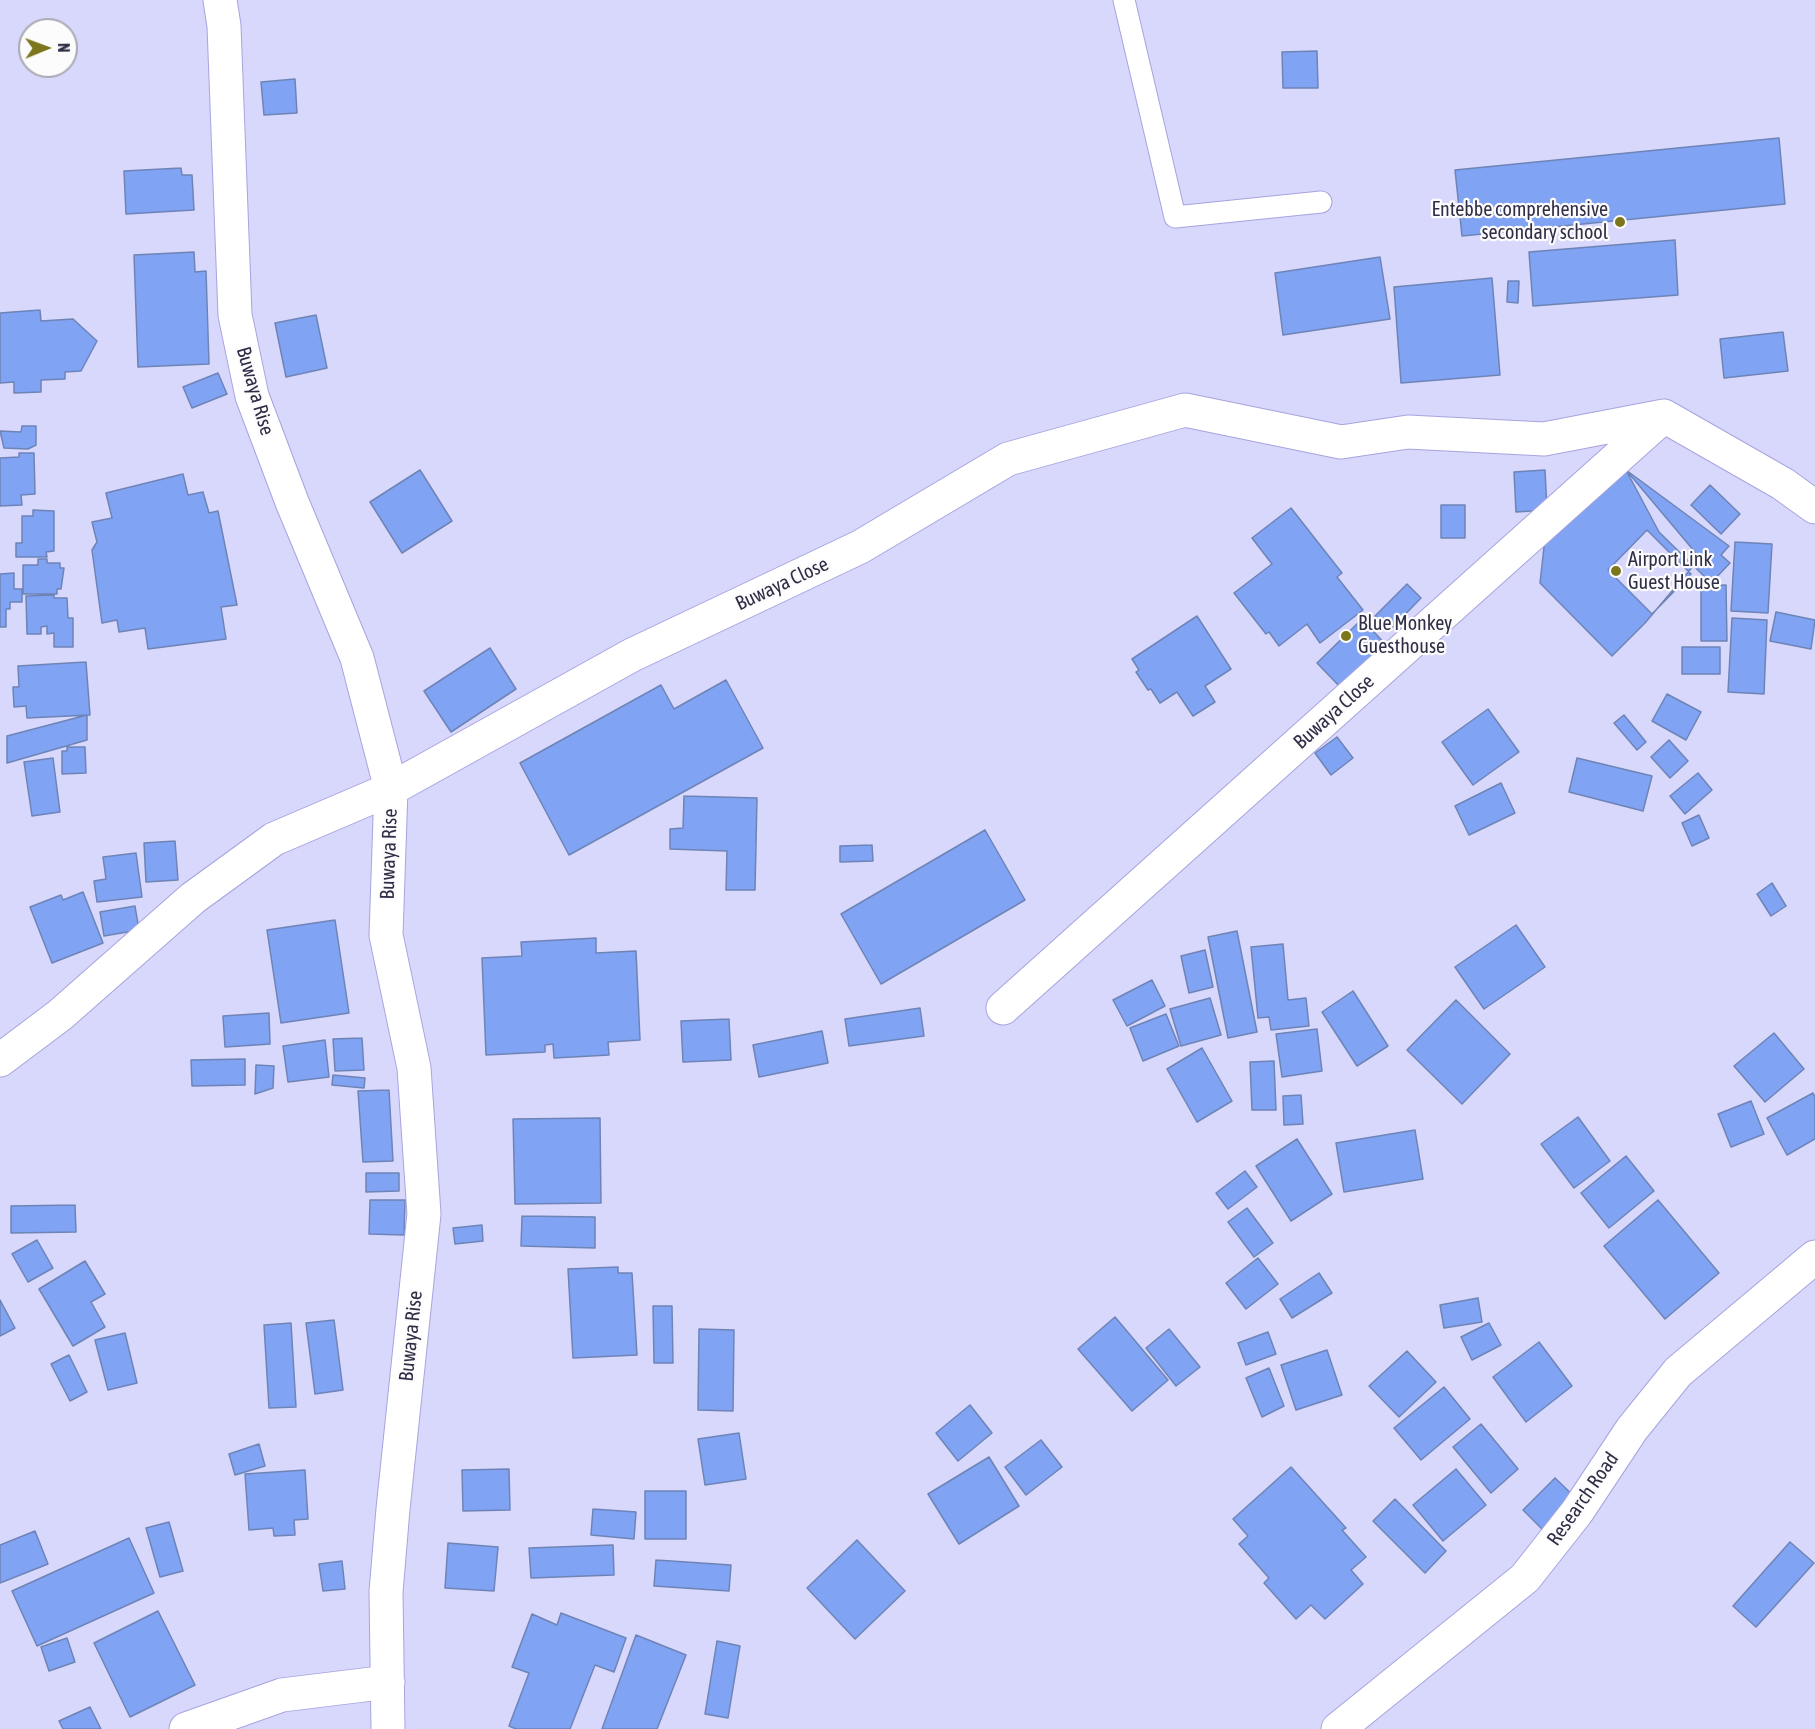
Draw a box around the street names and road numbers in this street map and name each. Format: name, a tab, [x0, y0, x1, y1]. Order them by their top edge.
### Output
street label: Buwaya Rise	[231, 344, 279, 438]
street label: Buwaya Close	[732, 552, 832, 616]
street label: Buwaya Close	[1289, 670, 1379, 754]
street label: Buwaya Rise	[375, 808, 403, 900]
street label: Buwaya Rise	[394, 1289, 428, 1383]
street label: Research Road	[1542, 1448, 1624, 1550]

